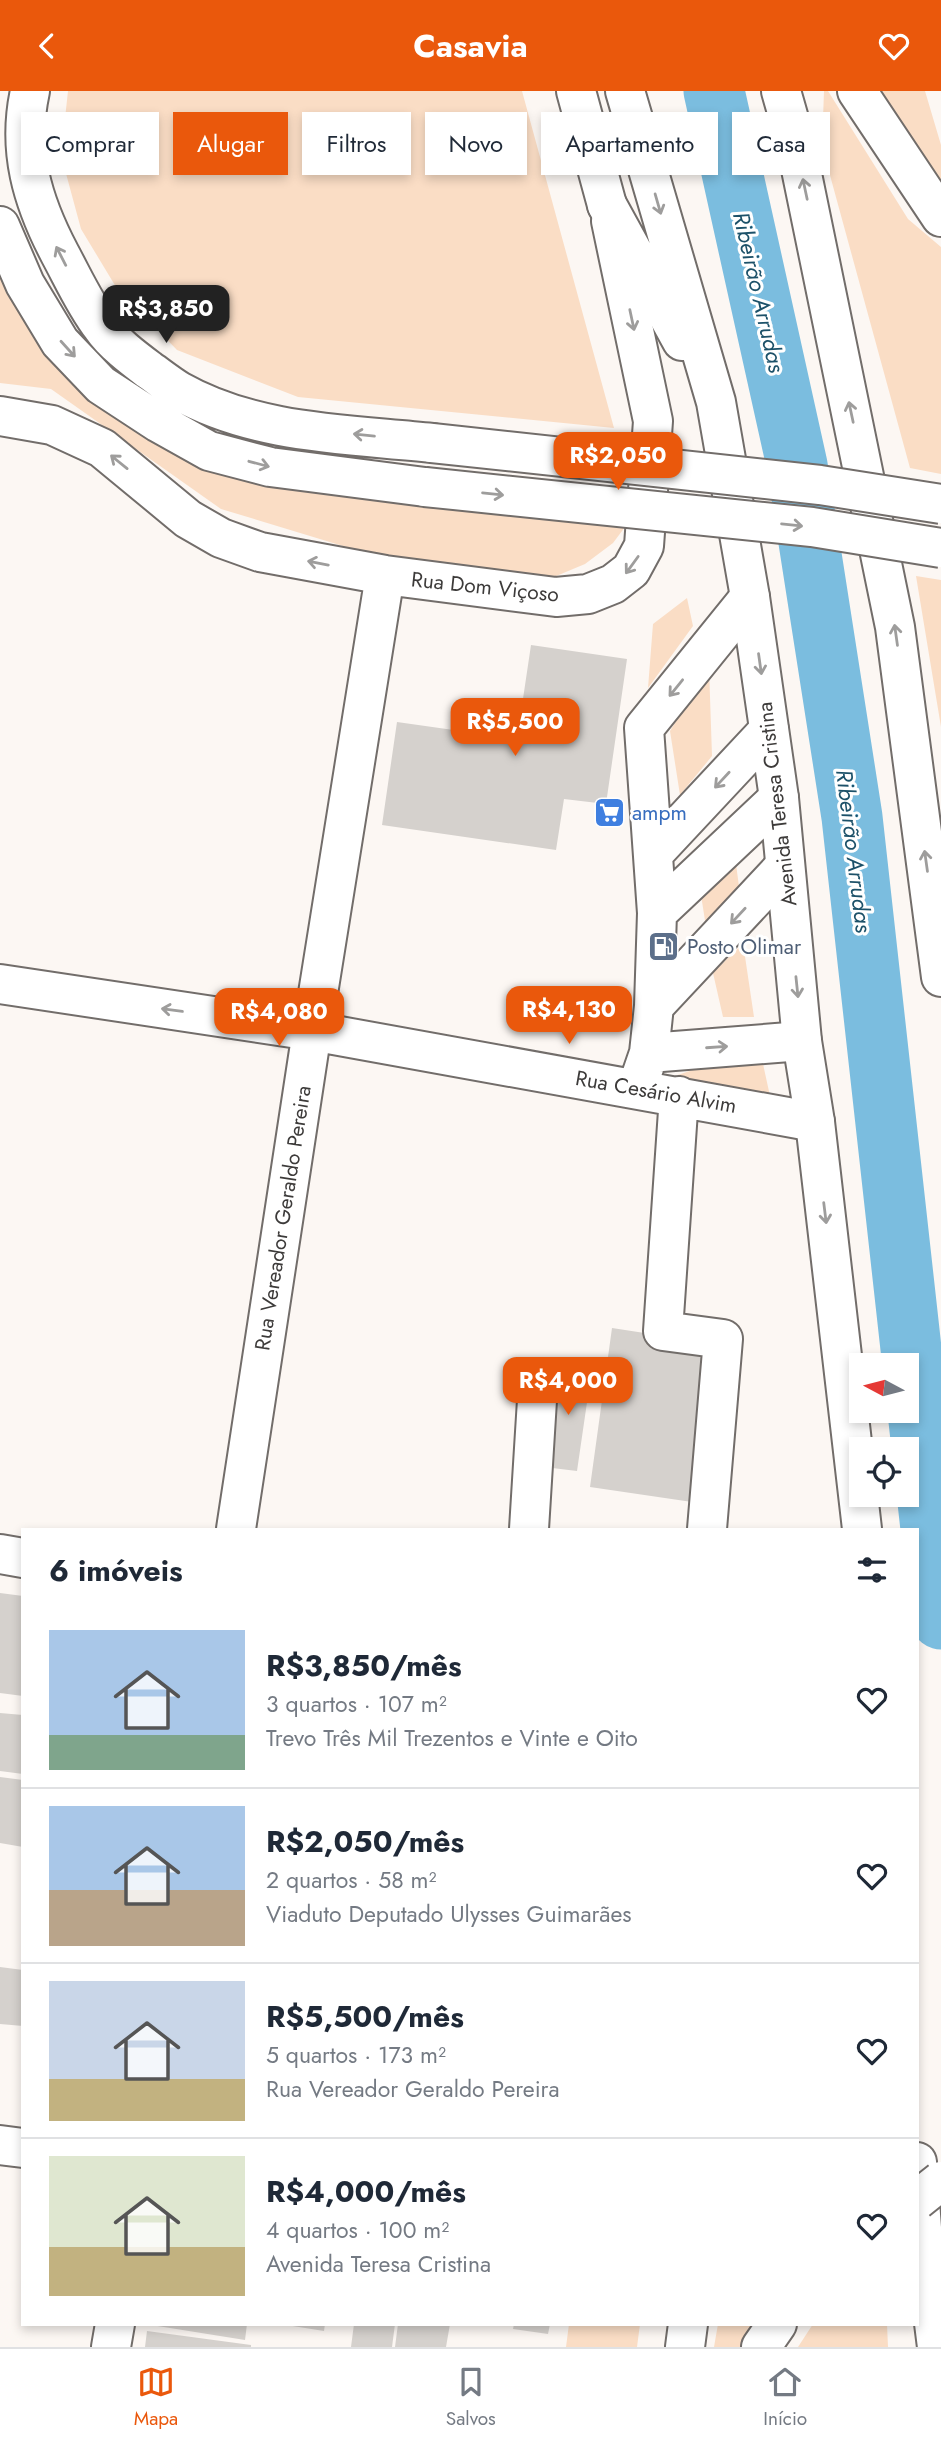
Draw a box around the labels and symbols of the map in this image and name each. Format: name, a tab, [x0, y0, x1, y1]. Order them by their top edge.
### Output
one-way arrow	[798, 178, 811, 201]
one-way arrow	[652, 192, 665, 214]
water label: Ribeirão Arrudas	[724, 208, 794, 377]
one-way arrow	[54, 246, 67, 267]
pin: R$3,850	[101, 285, 231, 345]
one-way arrow	[625, 308, 639, 331]
one-way arrow	[59, 340, 76, 357]
one-way arrow	[843, 401, 857, 424]
one-way arrow	[353, 429, 375, 442]
pin: R$2,050	[553, 433, 683, 492]
one-way arrow	[111, 454, 129, 470]
one-way arrow	[247, 458, 270, 471]
one-way arrow	[481, 488, 504, 501]
one-way arrow	[780, 519, 803, 532]
one-way arrow	[307, 556, 330, 569]
one-way arrow	[625, 556, 640, 575]
street label: Rua Dom Viçoso	[410, 564, 560, 610]
one-way arrow	[889, 624, 902, 647]
one-way arrow	[753, 652, 766, 675]
one-way arrow	[668, 679, 684, 697]
pin: R$5,500	[450, 699, 580, 758]
street label: Avenida Teresa Cristina	[750, 700, 804, 908]
water label: Ribeirão Arrudas	[827, 768, 881, 935]
one-way arrow	[714, 771, 731, 788]
supermarket icon: ampm	[592, 796, 626, 830]
place label: ampm	[632, 798, 687, 828]
one-way arrow	[919, 850, 932, 872]
one-way arrow	[730, 907, 747, 924]
fuel station icon: Posto Olimar	[647, 930, 681, 964]
place label: Posto Olimar	[687, 932, 802, 962]
one-way arrow	[790, 976, 803, 998]
pin: R$4,130	[504, 986, 634, 1046]
pin: R$4,080	[214, 989, 344, 1048]
one-way arrow	[161, 1003, 183, 1016]
one-way arrow	[705, 1040, 727, 1053]
street label: Rua Cesário Alvim	[573, 1063, 739, 1121]
street label: Rua Vereador Geraldo Pereira	[247, 1083, 319, 1353]
one-way arrow	[819, 1201, 832, 1224]
north arrow	[849, 1353, 919, 1423]
pin: R$4,000	[503, 1357, 633, 1417]

